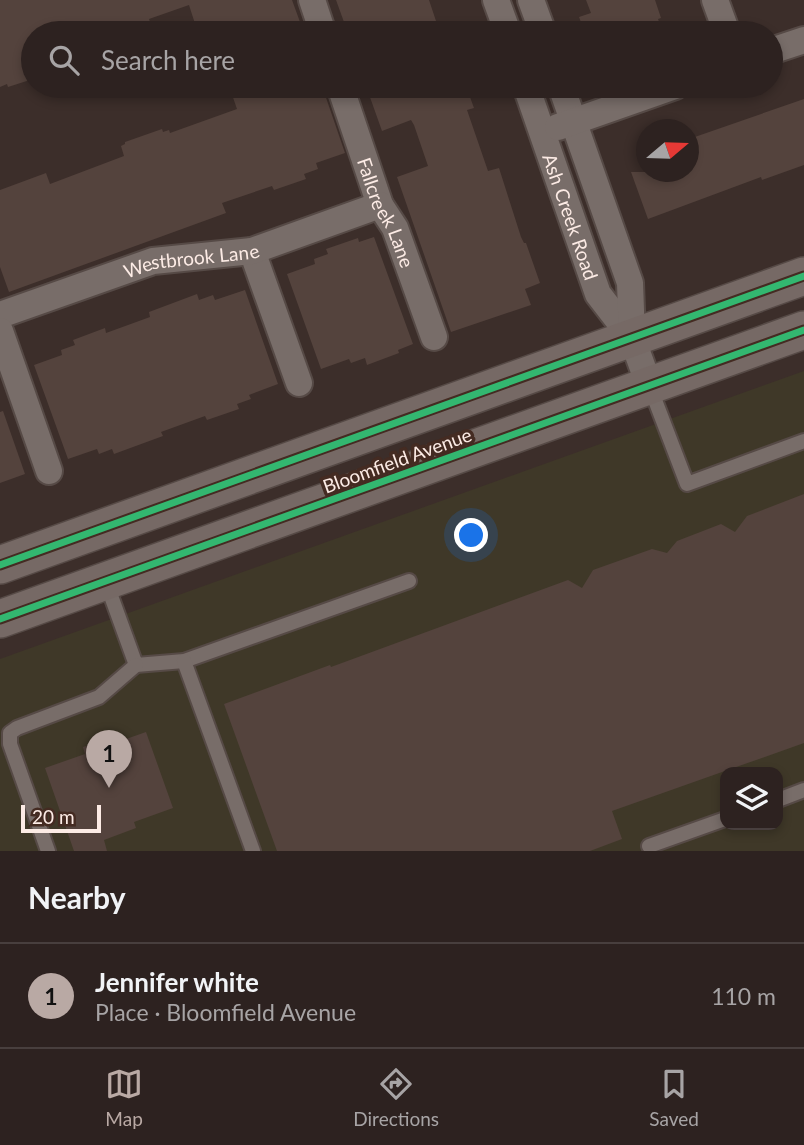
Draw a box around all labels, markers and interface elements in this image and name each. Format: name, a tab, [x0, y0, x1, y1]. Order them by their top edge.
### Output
search box	[21, 21, 783, 98]
icon: search	[45, 41, 83, 79]
text: Search here	[101, 44, 235, 76]
north arrow	[636, 119, 699, 182]
street label: Ash Creek Road	[539, 150, 604, 283]
street label: Fallcreek Lane	[353, 154, 420, 270]
street label: Westbrook Lane	[120, 238, 262, 282]
street label: Bloomfield Avenue	[319, 422, 475, 498]
your location	[454, 518, 488, 552]
pin: 1	[86, 730, 132, 788]
map controls	[720, 767, 783, 830]
button: layers	[720, 767, 783, 830]
scale bar	[21, 802, 102, 834]
text: 20 m	[32, 805, 75, 828]
text: Nearby	[28, 879, 126, 915]
text: Jennifer white	[95, 966, 259, 998]
text: 1	[44, 982, 58, 1010]
text: 110 m	[711, 982, 776, 1010]
text: Place · Bloomfield Avenue	[95, 998, 356, 1026]
tab: Map	[105, 1065, 143, 1130]
tab: Directions	[353, 1065, 439, 1130]
tab: Saved	[649, 1065, 699, 1130]

